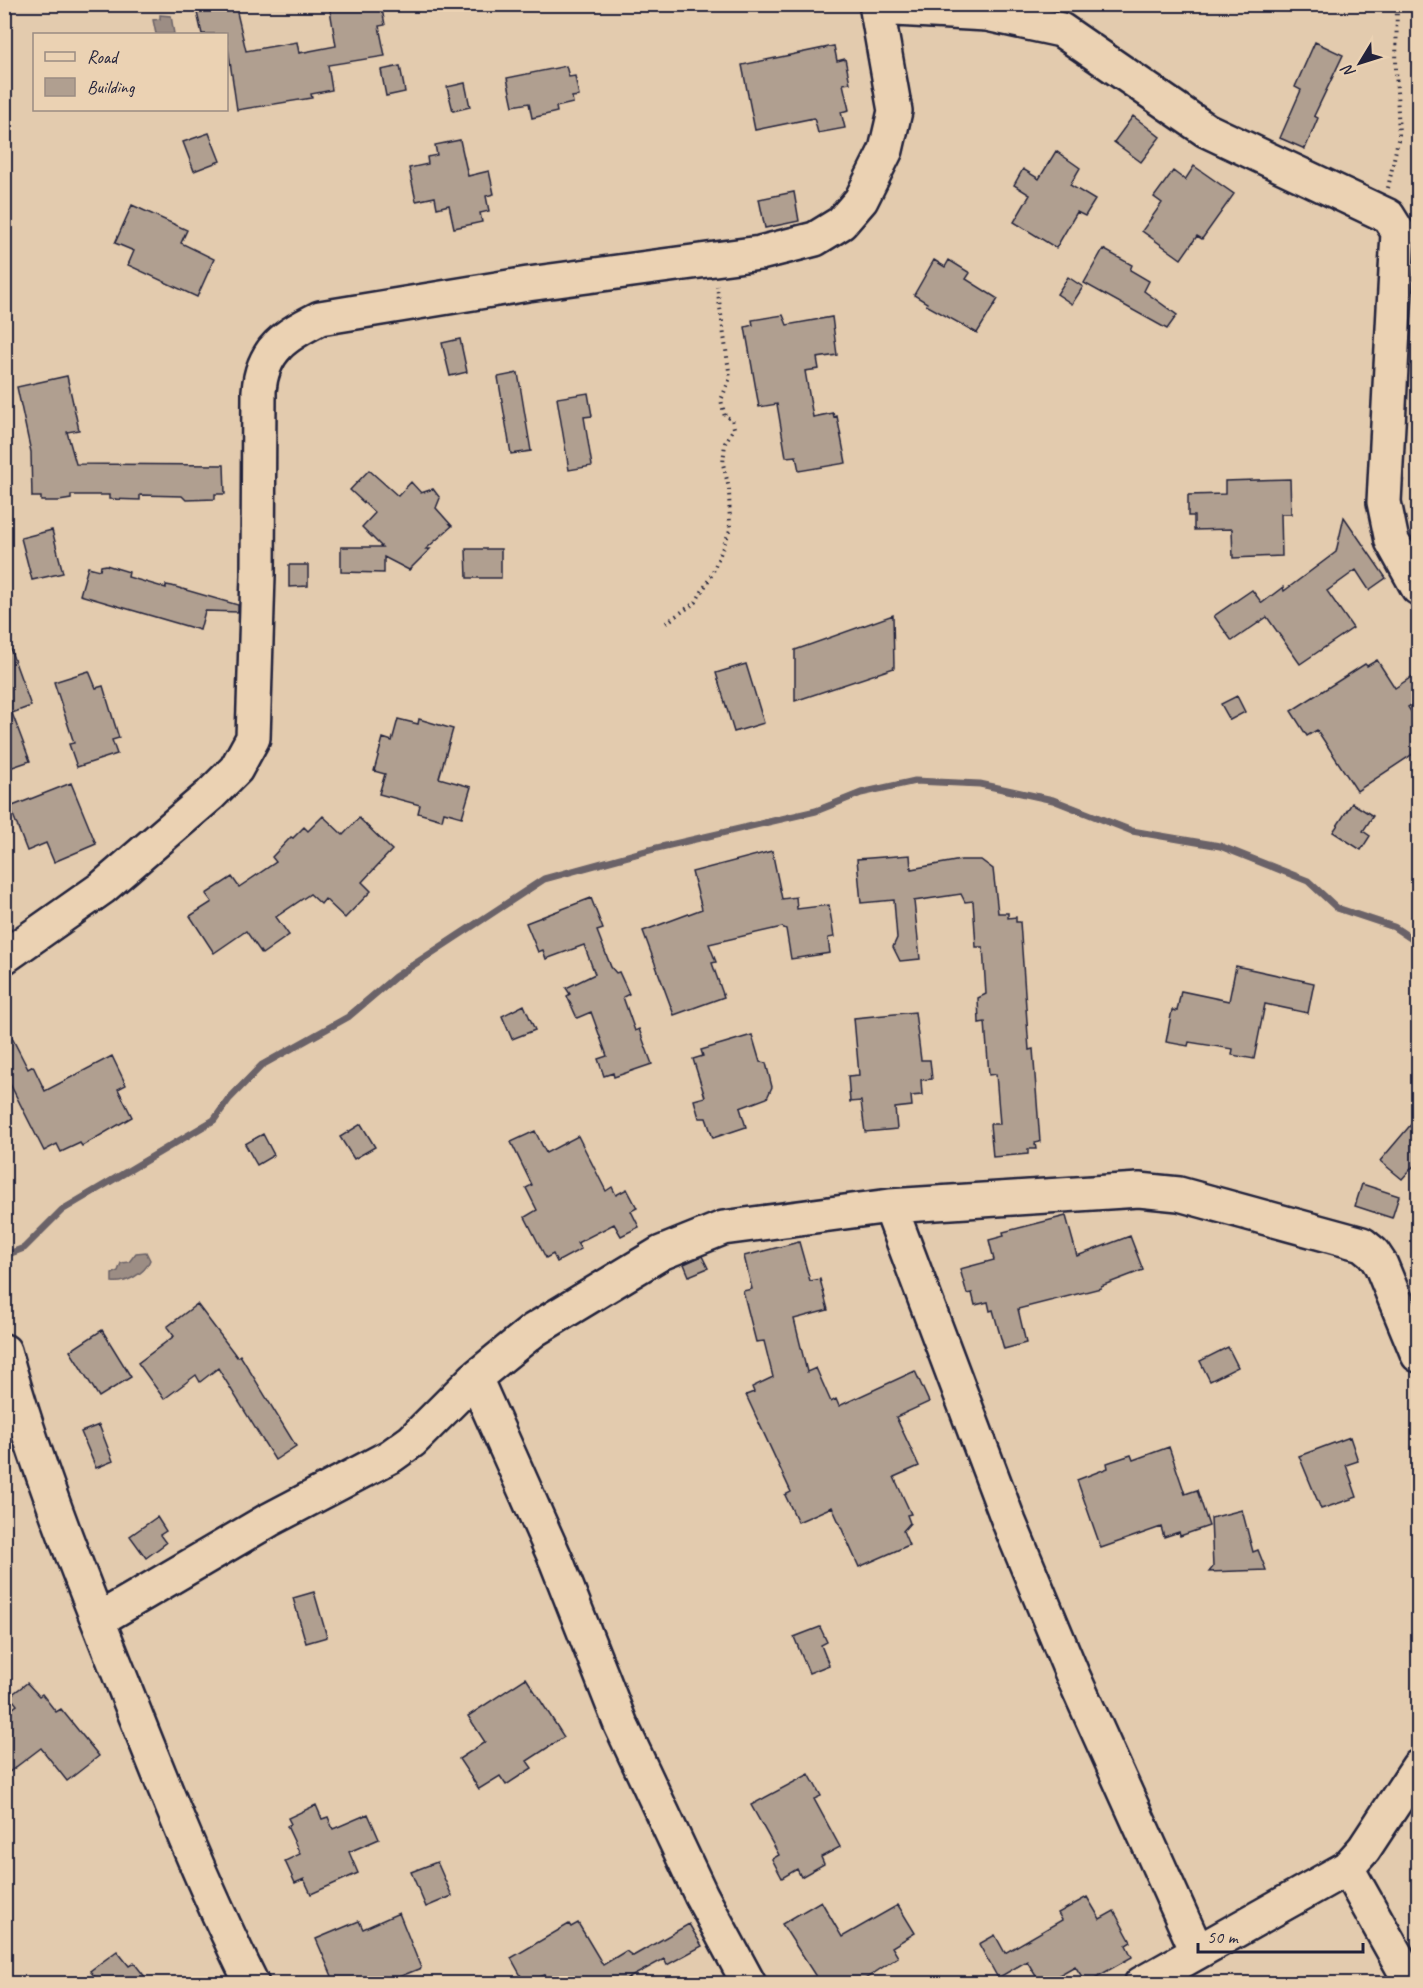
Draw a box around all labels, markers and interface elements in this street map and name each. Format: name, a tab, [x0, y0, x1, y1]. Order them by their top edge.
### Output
legend	[33, 33, 228, 111]
north arrow	[1330, 33, 1390, 93]
text: Road	[87, 46, 120, 68]
text: N	[1336, 59, 1360, 82]
text: Building	[87, 76, 136, 98]
scale bar	[1198, 1916, 1363, 1954]
text: 50 m	[1207, 1926, 1240, 1948]

